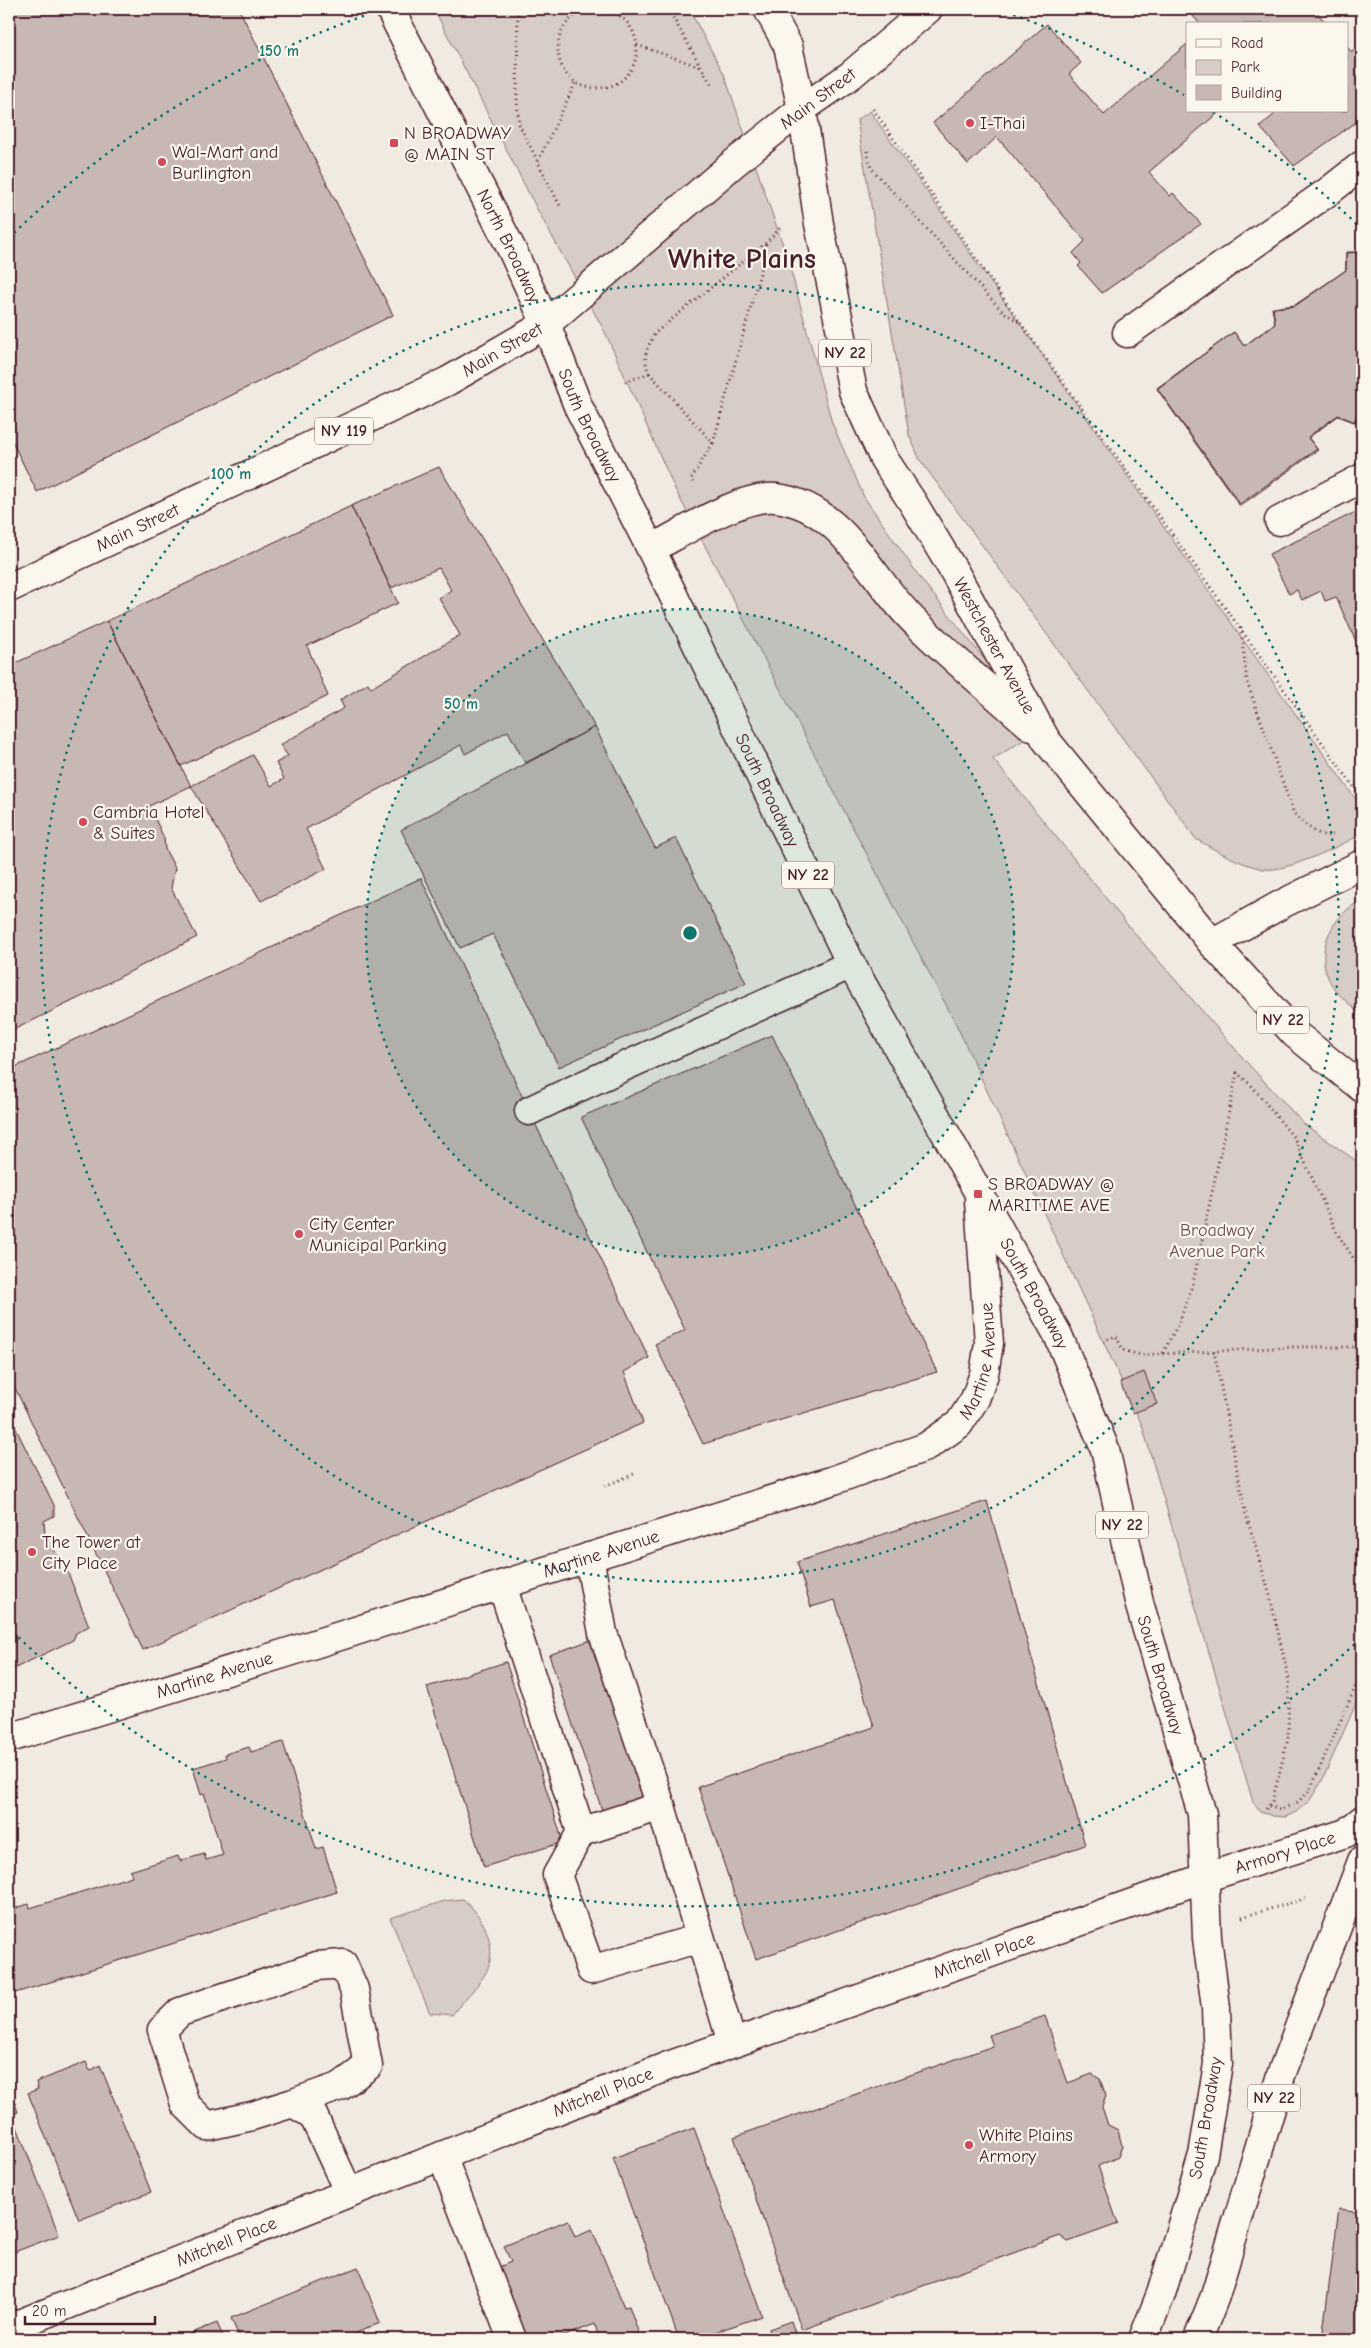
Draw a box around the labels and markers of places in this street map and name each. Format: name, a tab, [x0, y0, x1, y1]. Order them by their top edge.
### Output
place label: I-Thai	[980, 113, 1026, 134]
marker: I-Thai	[964, 117, 976, 129]
place label: N BROADWAY @ MAIN ST	[404, 123, 512, 165]
marker: N BROADWAY @ MAIN ST	[388, 137, 400, 149]
place label: Wal-Mart and Burlington	[172, 142, 278, 184]
marker: Wal-Mart and Burlington	[156, 156, 168, 168]
place label: Cambria Hotel & Suites	[93, 802, 204, 844]
marker: Cambria Hotel & Suites	[77, 816, 89, 828]
centre of rings	[681, 924, 699, 942]
place label: S BROADWAY @ MARITIME AVE	[988, 1174, 1115, 1216]
marker: S BROADWAY @ MARITIME AVE	[972, 1188, 984, 1200]
place label: City Center Municipal Parking	[309, 1214, 447, 1256]
marker: City Center Municipal Parking	[293, 1228, 305, 1240]
place label: The Tower at City Place	[42, 1532, 141, 1574]
marker: The Tower at City Place	[26, 1546, 38, 1558]
place label: White Plains Armory	[979, 2125, 1073, 2167]
marker: White Plains Armory	[963, 2139, 975, 2151]

